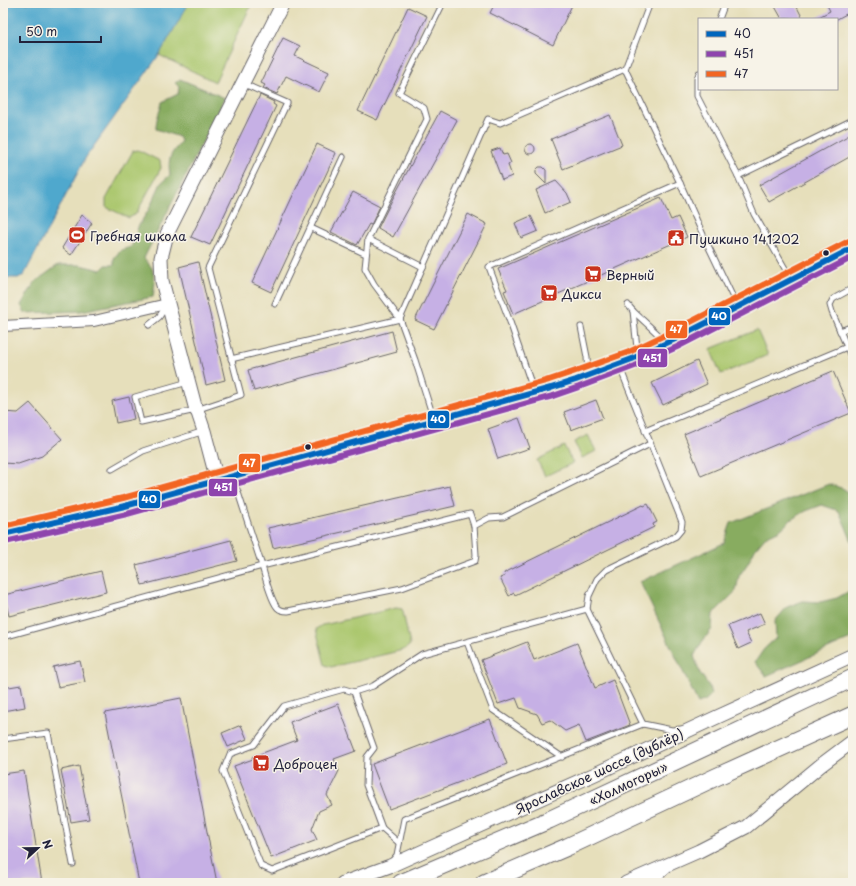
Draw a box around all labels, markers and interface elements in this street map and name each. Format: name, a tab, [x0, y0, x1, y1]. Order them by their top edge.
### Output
scale bar	[20, 18, 101, 44]
legend	[698, 18, 838, 90]
text: 50 m	[26, 22, 57, 40]
text: 40	[734, 24, 751, 42]
text: 451	[734, 44, 754, 62]
text: 47	[734, 64, 749, 82]
sports icon: Гребная школа	[67, 225, 87, 245]
place label: Гребная школа	[90, 226, 187, 245]
public building icon: Пушкино 141202	[666, 228, 686, 248]
place label: Пушкино 141202	[689, 229, 800, 248]
unlabelled marker	[821, 248, 831, 258]
supermarket icon: Верный	[583, 264, 603, 284]
place label: Верный	[606, 265, 655, 284]
supermarket icon: Дикси	[539, 283, 559, 303]
place label: Дикси	[561, 284, 602, 303]
line badge: 40	[708, 307, 731, 326]
text: 40	[711, 307, 727, 324]
line badge: 47	[665, 320, 688, 339]
text: 47	[669, 320, 683, 337]
line badge: 451	[637, 348, 668, 368]
text: 451	[643, 349, 662, 366]
line badge: 40	[427, 410, 450, 429]
text: 40	[430, 410, 446, 427]
unlabelled marker	[303, 442, 313, 452]
line badge: 47	[238, 453, 261, 473]
text: 47	[242, 454, 256, 471]
line badge: 451	[208, 478, 238, 497]
text: 451	[214, 478, 233, 495]
line badge: 40	[138, 490, 161, 509]
text: 40	[141, 490, 157, 507]
street label: Ярославское шоссе (дублёр)	[511, 724, 686, 819]
supermarket icon: Доброцен	[251, 753, 271, 773]
place label: Доброцен	[273, 754, 338, 773]
street label: «Холмогоры»	[586, 756, 670, 810]
north arrow	[18, 828, 58, 868]
text: N	[38, 837, 57, 852]

